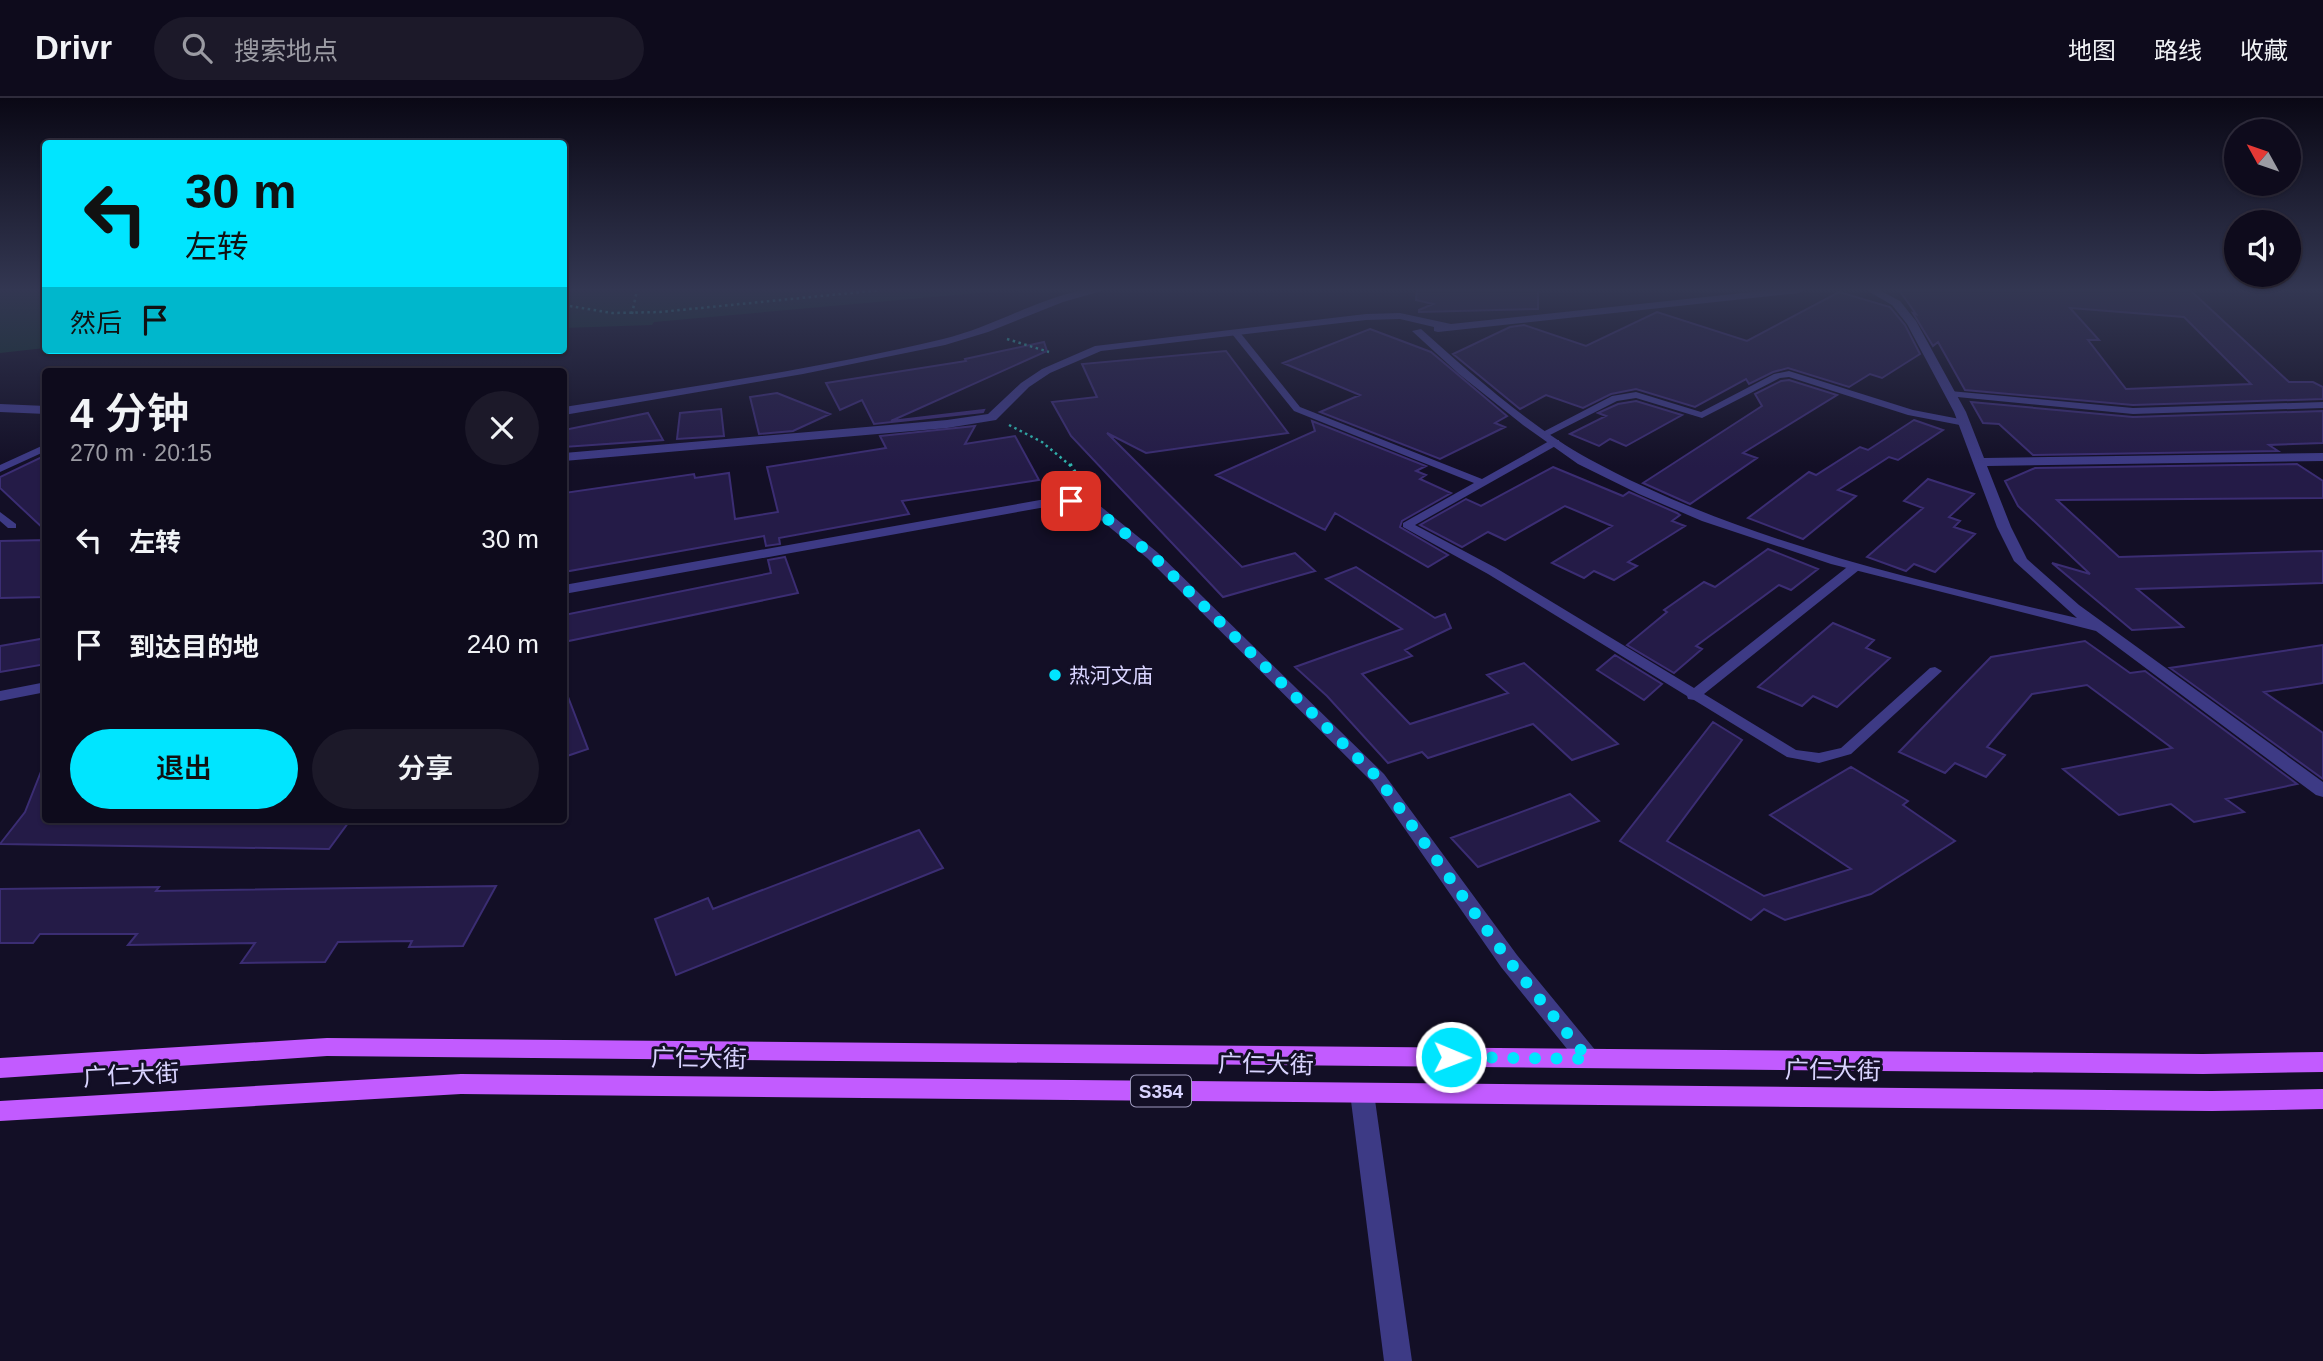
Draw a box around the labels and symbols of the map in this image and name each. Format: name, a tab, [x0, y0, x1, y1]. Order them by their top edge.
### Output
north arrow	[2224, 119, 2301, 196]
pin	[1041, 471, 1101, 531]
place label: 热河文庙	[1069, 664, 1153, 687]
marker: 热河文庙	[1047, 667, 1063, 683]
position arrow	[1414, 1020, 1488, 1094]
street label: 广仁大街	[651, 1044, 747, 1072]
street label: 广仁大街	[1218, 1050, 1314, 1078]
street label: 广仁大街	[1785, 1056, 1881, 1084]
street label: 广仁大街	[82, 1059, 180, 1091]
road number: S354	[1131, 1076, 1191, 1107]

